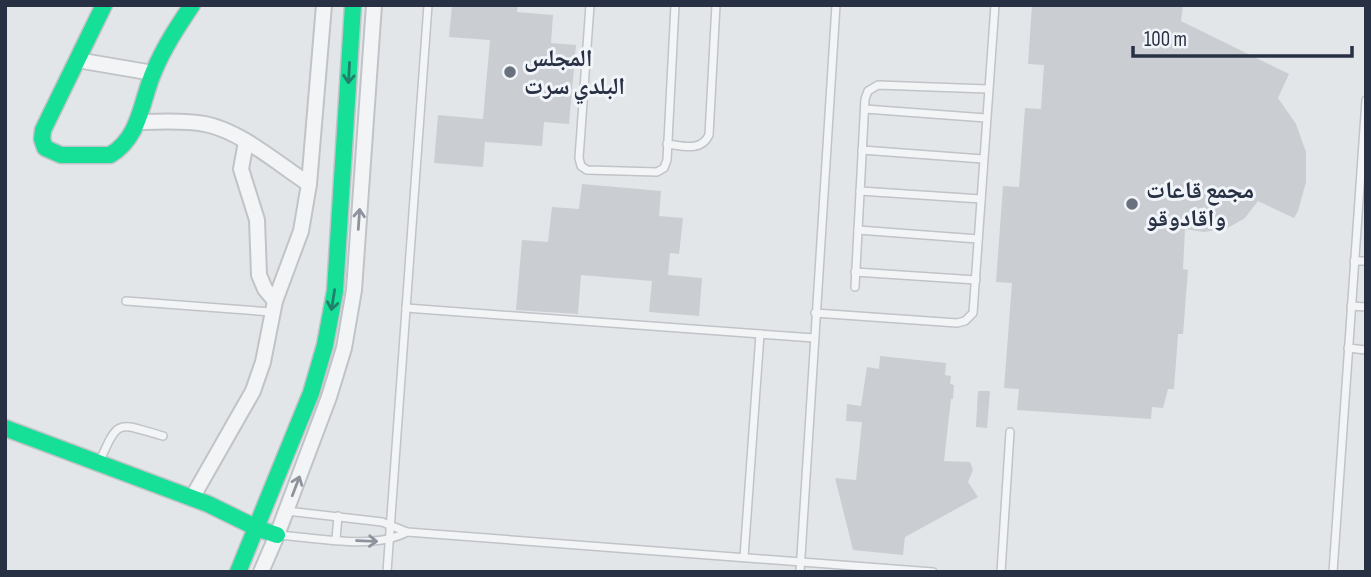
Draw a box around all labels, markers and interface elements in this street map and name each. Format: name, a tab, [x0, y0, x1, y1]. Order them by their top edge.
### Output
scale bar	[1133, 14, 1352, 58]
text: 100 m	[1144, 27, 1187, 52]
place label: المجلس البلدي سرت	[524, 44, 625, 105]
one-way arrow	[342, 62, 355, 85]
marker: المجلس البلدي سرت	[502, 64, 518, 80]
place label: مجمع قاعات واقادوقو	[1146, 176, 1254, 233]
marker: مجمع قاعات واقادوقو	[1124, 196, 1140, 212]
one-way arrow	[353, 208, 366, 231]
one-way arrow	[326, 288, 339, 311]
one-way arrow	[290, 475, 303, 497]
one-way arrow	[355, 535, 378, 548]

